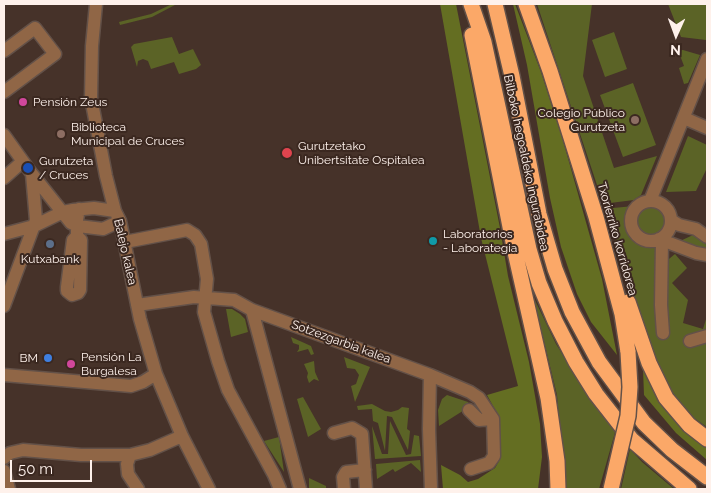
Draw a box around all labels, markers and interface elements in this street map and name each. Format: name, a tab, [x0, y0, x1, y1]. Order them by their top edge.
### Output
north arrow	[651, 10, 701, 60]
text: N	[670, 42, 681, 58]
street label: Bilboko hegoaldeko ingurabidea	[500, 74, 552, 252]
place label: Pensión Zeus	[33, 95, 107, 109]
marker: Pensión Zeus	[17, 96, 29, 108]
place label: Colegio Público Gurutzeta	[538, 106, 625, 134]
marker: Colegio Público Gurutzeta	[629, 114, 641, 126]
place label: Biblioteca Municipal de Cruces	[71, 120, 184, 148]
marker: Biblioteca Municipal de Cruces	[55, 128, 67, 140]
place label: Gurutzetako Unibertsitate Ospitalea	[298, 139, 424, 167]
marker: Gurutzetako Unibertsitate Ospitalea	[280, 146, 294, 160]
place label: Gurutzeta / Cruces	[39, 154, 93, 182]
marker: Gurutzeta / Cruces	[21, 161, 35, 175]
street label: Txorierriko korridorea	[594, 181, 640, 297]
street label: Balejo kalea	[110, 218, 140, 286]
place label: Laboratorios - Laborategia	[443, 227, 517, 255]
marker: Laboratorios - Laborategia	[427, 235, 439, 247]
marker: Kutxabank	[44, 238, 56, 250]
place label: Kutxabank	[21, 252, 79, 266]
street label: Sotzezgarbia kalea	[289, 317, 393, 367]
place label: Pensión La Burgalesa	[81, 350, 142, 378]
place label: BM	[19, 351, 38, 365]
marker: BM	[42, 352, 54, 364]
marker: Pensión La Burgalesa	[65, 358, 77, 370]
scale bar	[12, 450, 95, 482]
text: 50 m	[18, 460, 53, 478]

